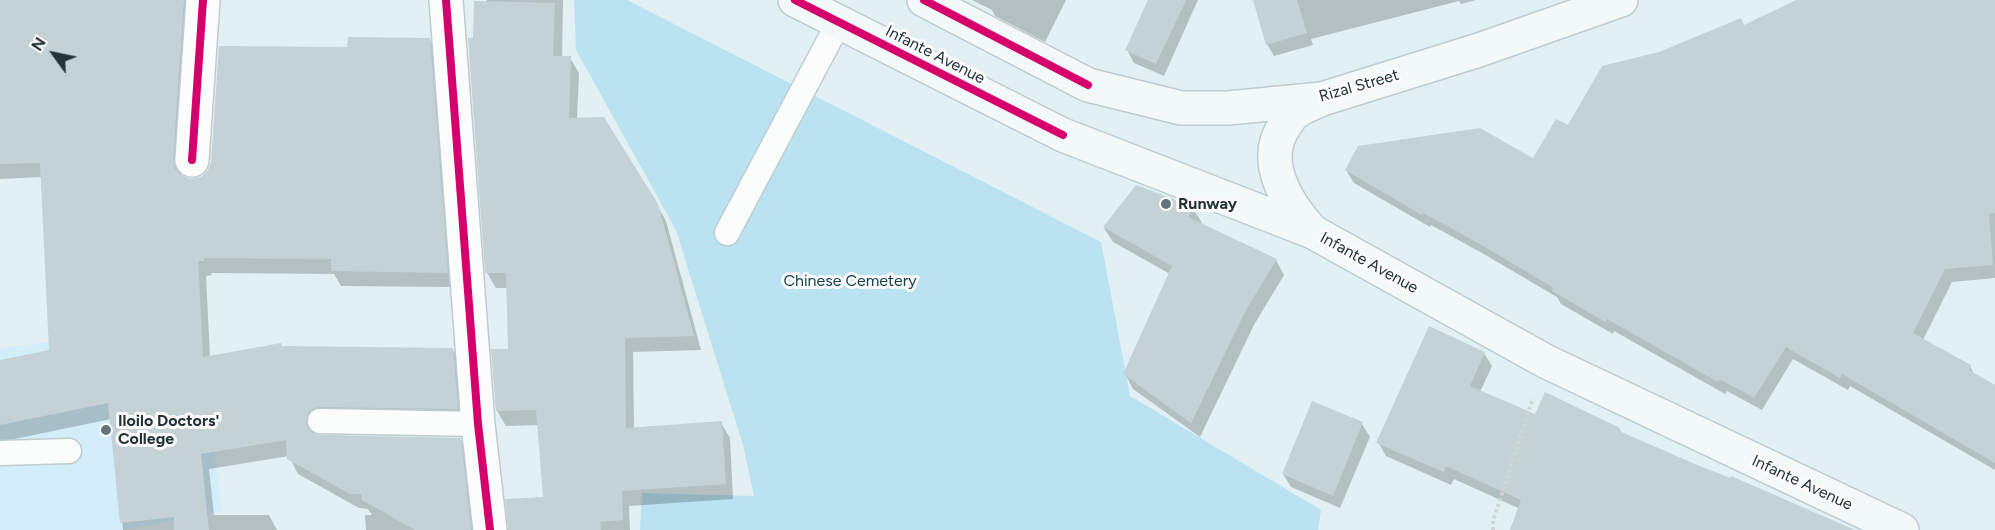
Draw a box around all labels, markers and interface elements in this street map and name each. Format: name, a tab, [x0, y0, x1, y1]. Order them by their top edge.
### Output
street label: Infante Avenue	[882, 22, 988, 88]
north arrow	[24, 24, 84, 84]
text: N	[27, 34, 50, 54]
street label: Rizal Street	[1317, 65, 1401, 107]
place label: Runway	[1178, 194, 1237, 214]
marker: Runway	[1159, 197, 1173, 211]
street label: Infante Avenue	[1317, 228, 1421, 298]
park label: Chinese Cemetery	[783, 271, 917, 291]
place label: Iloilo Doctors' College	[118, 411, 219, 449]
marker: Iloilo Doctors' College	[99, 423, 113, 437]
street label: Infante Avenue	[1749, 451, 1855, 515]

